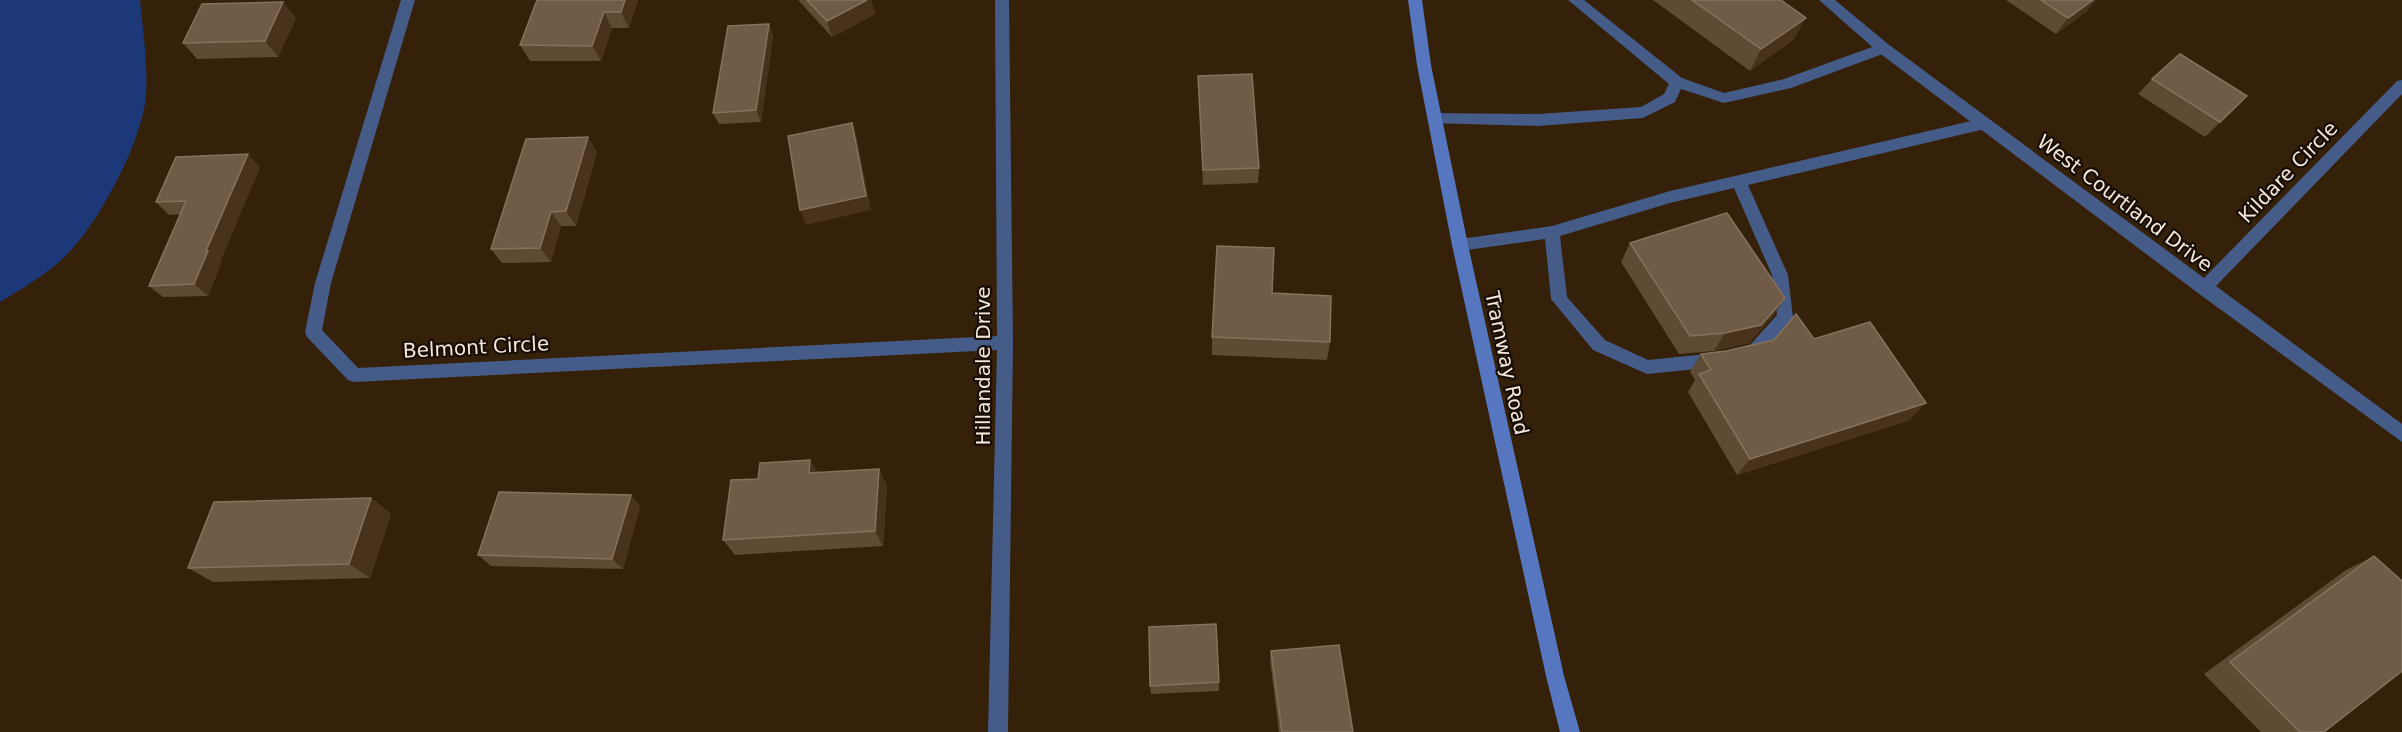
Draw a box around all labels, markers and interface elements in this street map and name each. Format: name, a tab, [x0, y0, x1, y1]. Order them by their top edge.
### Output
street label: Kildare Circle	[2234, 116, 2342, 228]
street label: West Courtland Drive	[2033, 129, 2217, 277]
street label: Hillandale Drive	[971, 286, 995, 446]
street label: Tramway Road	[1480, 288, 1534, 437]
street label: Belmont Circle	[402, 331, 550, 363]

